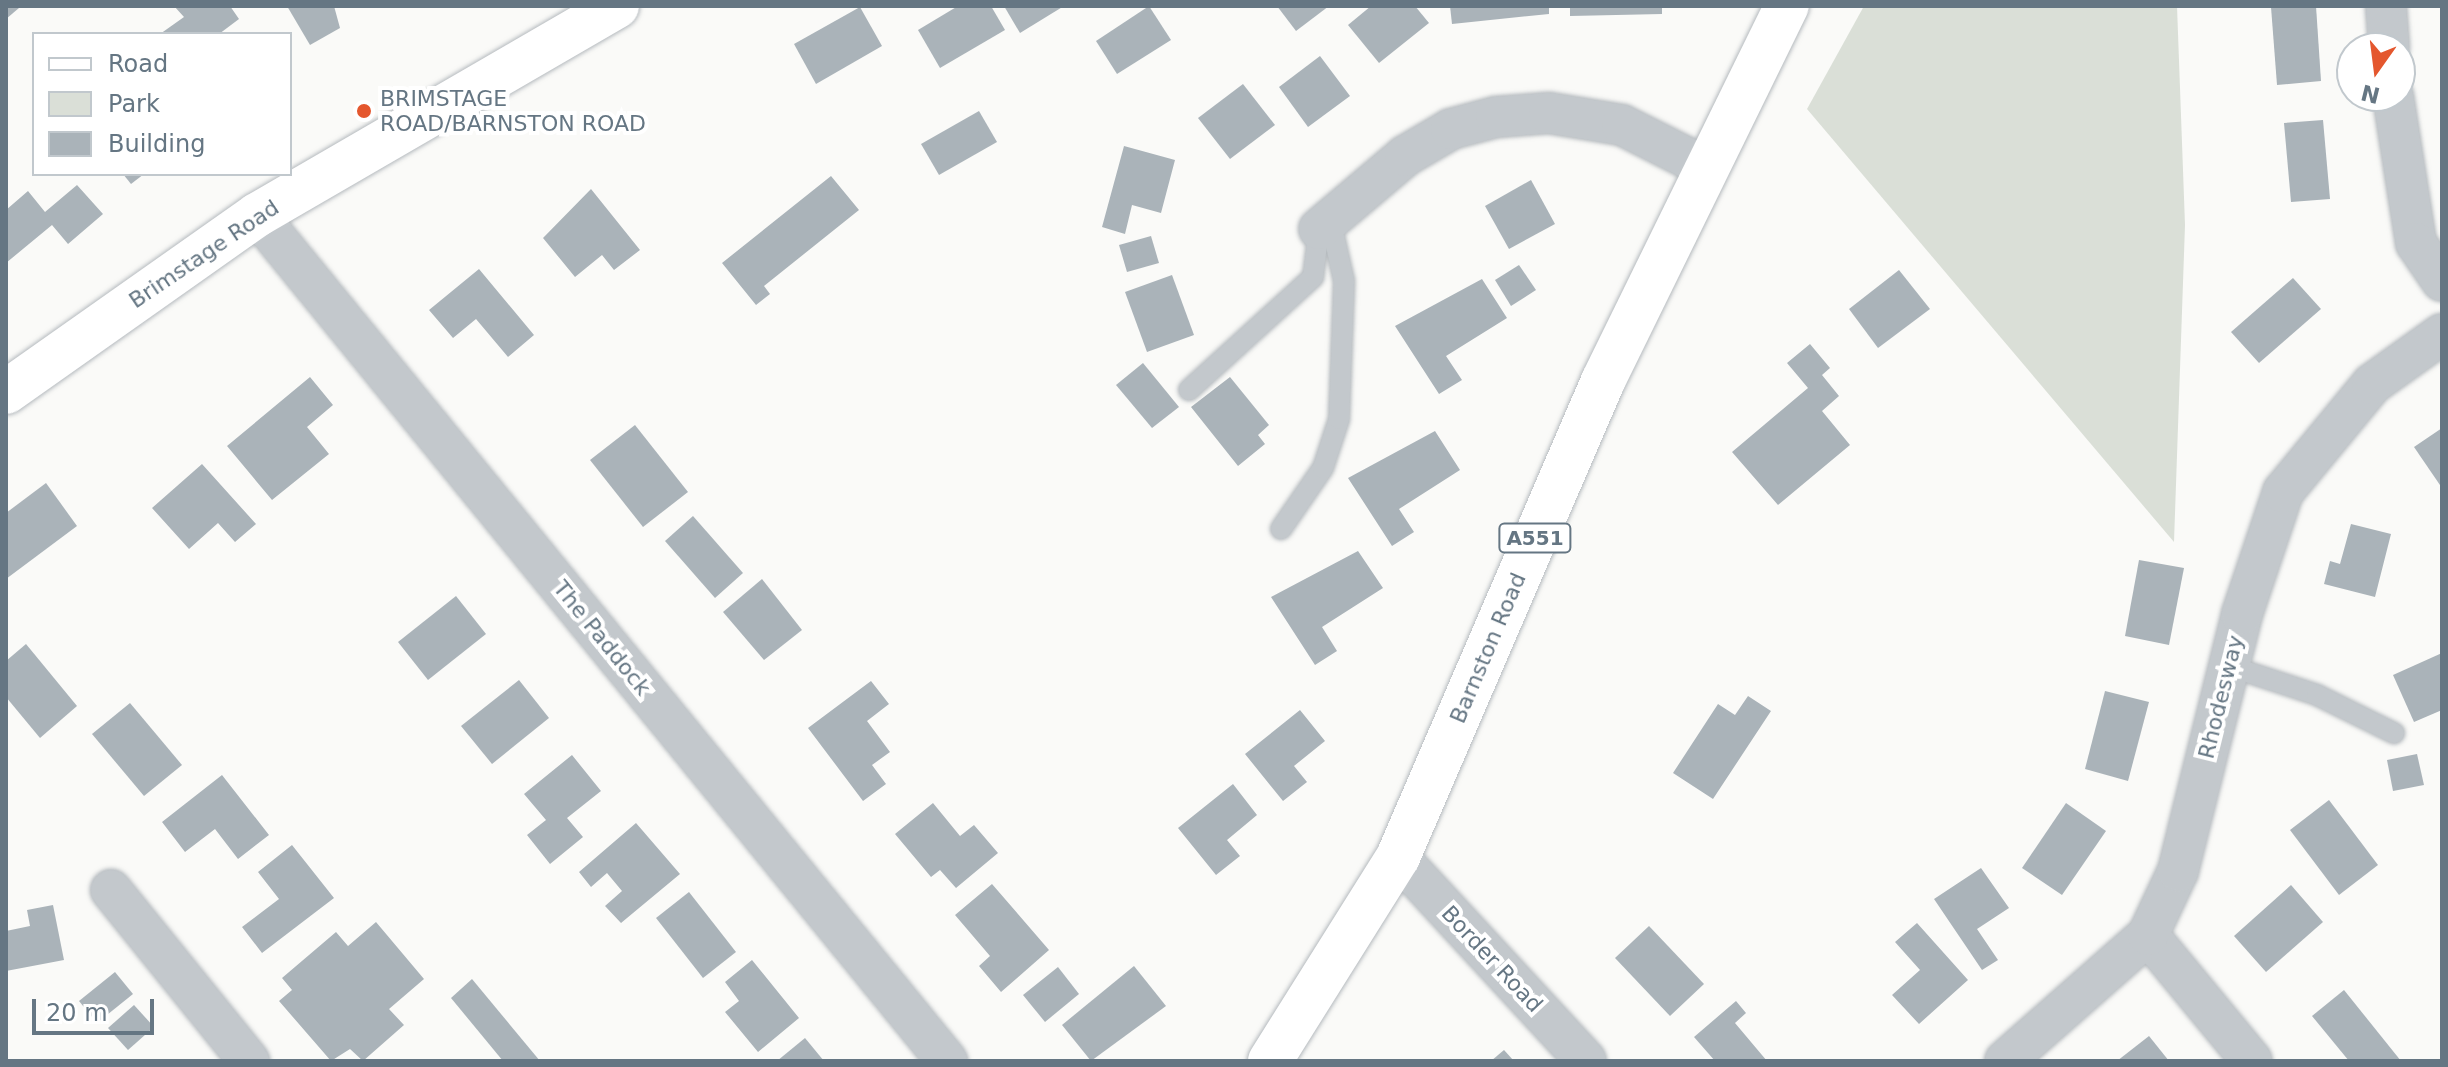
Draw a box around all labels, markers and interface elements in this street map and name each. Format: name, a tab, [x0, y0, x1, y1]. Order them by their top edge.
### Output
legend	[32, 32, 292, 176]
north arrow	[2336, 32, 2416, 112]
text: Road	[108, 50, 168, 78]
text: N	[2359, 79, 2383, 108]
place label: BRIMSTAGE ROAD/BARNSTON ROAD	[380, 85, 646, 136]
text: Park	[108, 90, 160, 118]
marker: BRIMSTAGE ROAD/BARNSTON ROAD	[355, 102, 373, 120]
text: Building	[108, 130, 205, 158]
street label: Brimstage Road	[124, 194, 284, 314]
road number: A551	[1497, 522, 1573, 554]
street label: Barnston Road	[1444, 569, 1532, 727]
street label: The Paddock	[548, 575, 656, 701]
street label: Rhodesway	[2193, 633, 2249, 761]
street label: Border Road	[1436, 900, 1548, 1018]
scale bar	[36, 983, 158, 1033]
text: 20 m	[46, 999, 108, 1027]

